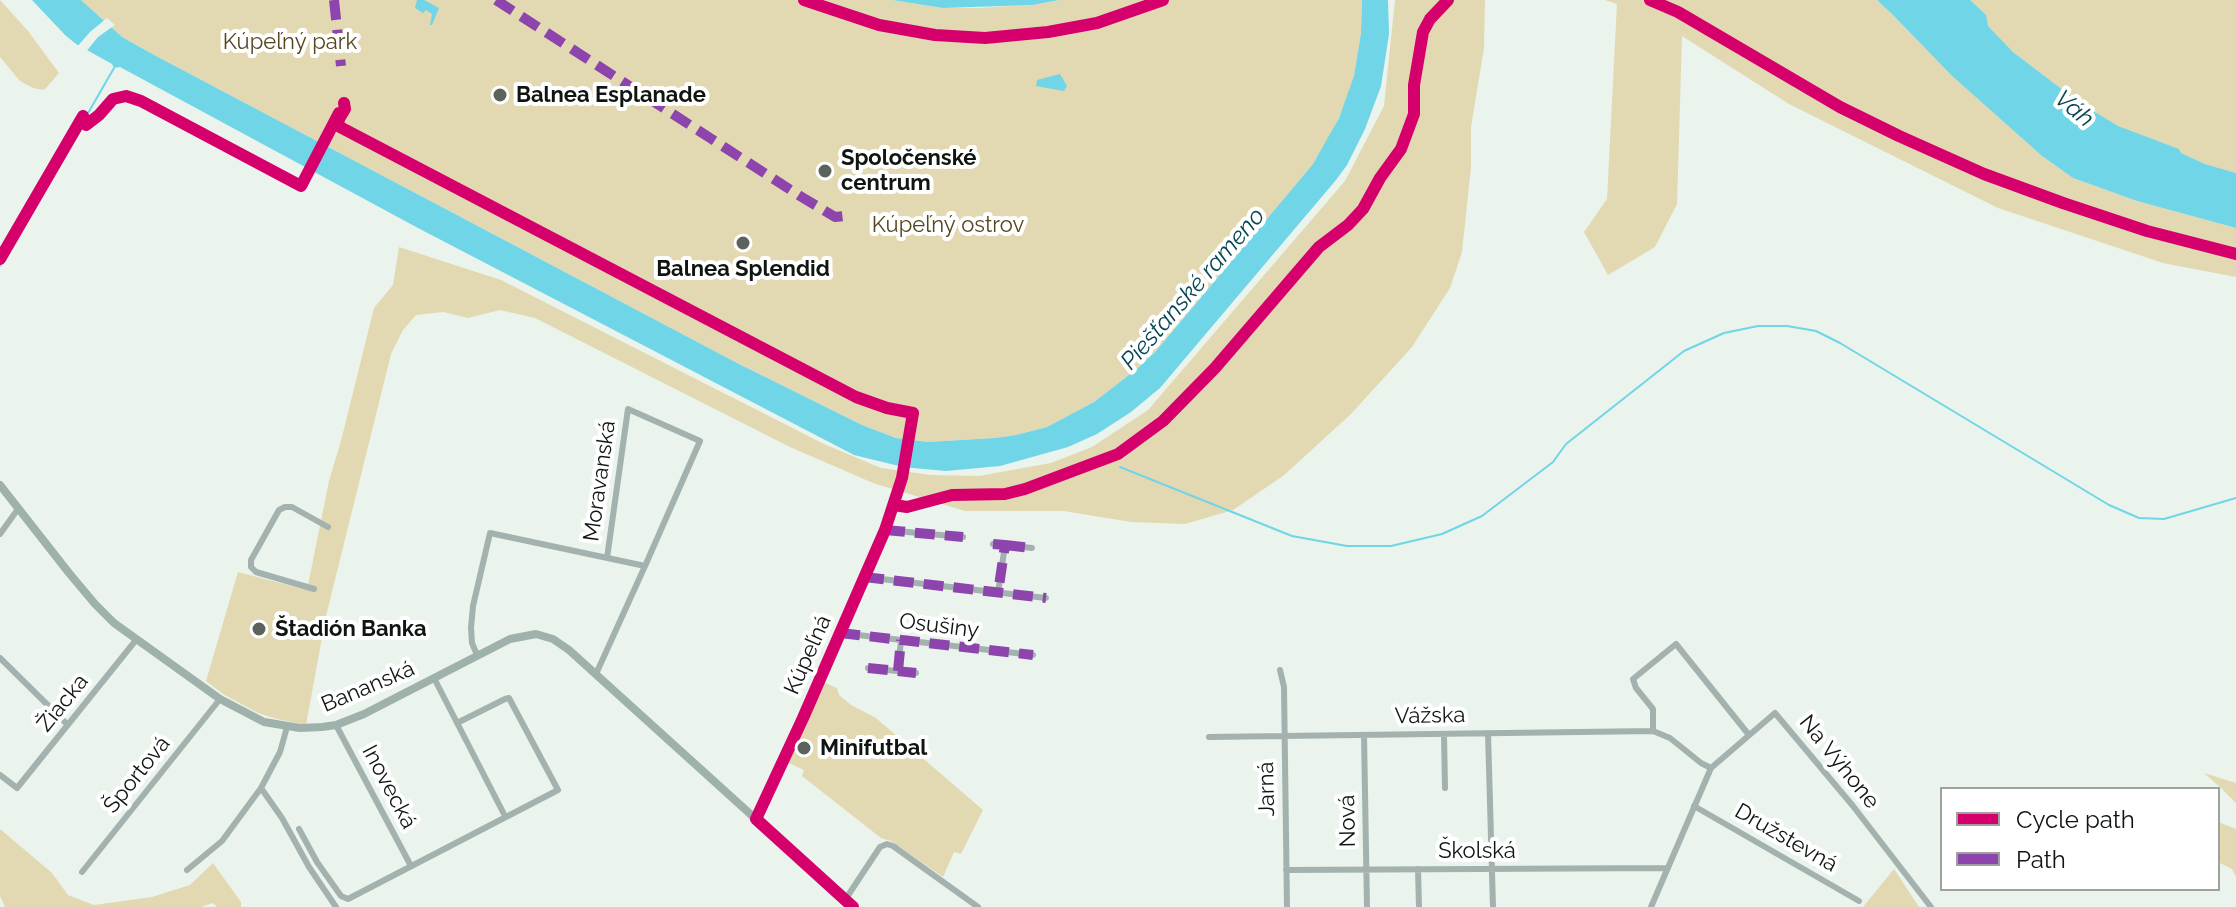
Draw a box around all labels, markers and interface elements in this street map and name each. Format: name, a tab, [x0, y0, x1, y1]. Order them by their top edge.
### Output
park label: Kúpeľný park	[223, 29, 357, 55]
place label: Balnea Esplanade	[516, 82, 706, 108]
water label: Váh	[2049, 84, 2099, 134]
marker: Balnea Esplanade	[491, 86, 509, 104]
place label: Spoločenské centrum	[841, 145, 977, 196]
marker: Spoločenské centrum	[816, 162, 834, 180]
water label: Piešťanské rameno	[1115, 202, 1271, 376]
park label: Kúpeľný ostrov	[872, 212, 1024, 238]
marker: Balnea Splendid	[734, 234, 752, 252]
place label: Balnea Splendid	[656, 256, 830, 282]
street label: Moravanská	[578, 419, 622, 543]
street label: Osušiny	[898, 608, 980, 644]
street label: Kúpeľná	[779, 611, 837, 699]
place label: Štadión Banka	[275, 616, 427, 642]
marker: Štadión Banka	[250, 620, 268, 638]
street label: Bananská	[318, 656, 418, 718]
street label: Žiacka	[32, 669, 94, 737]
street label: Vážska	[1394, 702, 1466, 730]
street label: Na Výhone	[1793, 710, 1885, 814]
street label: Športová	[98, 731, 176, 819]
place label: Minifutbal	[820, 735, 927, 761]
marker: Minifutbal	[795, 739, 813, 757]
street label: Inovecká	[356, 741, 422, 833]
street label: Jarná	[1253, 761, 1281, 817]
legend	[1940, 787, 2220, 891]
street label: Nová	[1334, 794, 1362, 848]
street label: Družstevná	[1730, 798, 1842, 878]
text: Cycle path	[2016, 805, 2135, 834]
street label: Školská	[1438, 838, 1516, 864]
text: Path	[2016, 845, 2066, 874]

